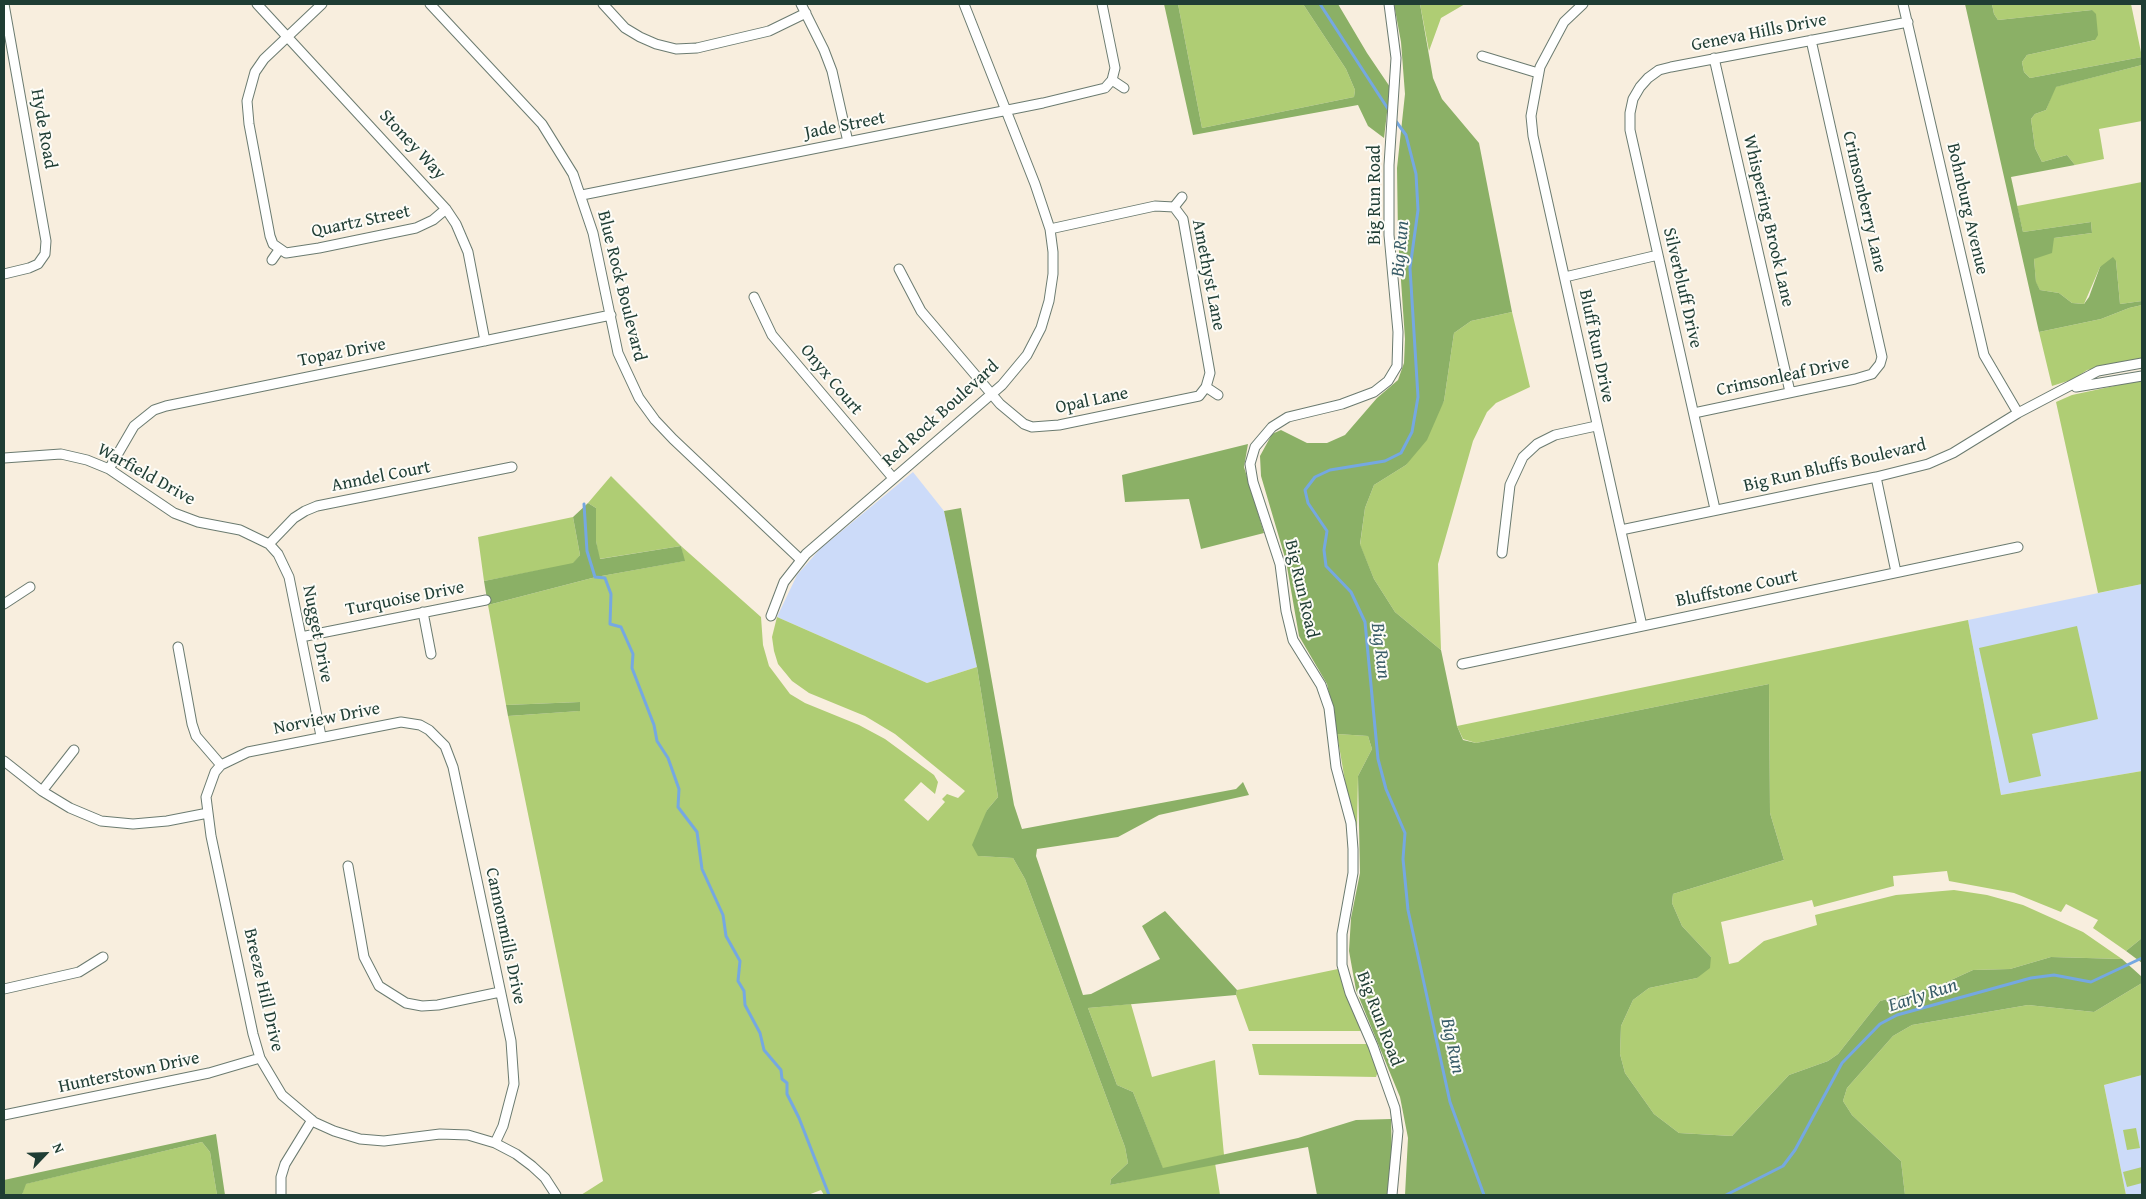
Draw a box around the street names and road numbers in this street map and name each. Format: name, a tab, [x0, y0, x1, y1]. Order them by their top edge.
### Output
street label: Geneva Hills Drive	[1690, 9, 1828, 57]
street label: Hyde Road	[25, 87, 61, 171]
street label: Stoney Way	[374, 105, 450, 185]
street label: Jade Street	[803, 108, 887, 144]
street label: Crimsonberry Lane	[1837, 129, 1891, 275]
street label: Whispering Brook Lane	[1738, 133, 1798, 309]
street label: Bohnburg Avenue	[1941, 141, 1993, 277]
street label: Big Run Road	[1364, 145, 1386, 245]
street label: Quartz Street	[310, 201, 412, 243]
street label: Blue Rock Boulevard	[592, 209, 650, 363]
street label: Amethyst Lane	[1187, 218, 1229, 332]
street label: Silverbluff Drive	[1658, 226, 1706, 350]
street label: Bluff Run Drive	[1573, 287, 1619, 405]
street label: Topaz Drive	[296, 334, 388, 372]
street label: Onyx Court	[795, 340, 867, 420]
street label: Crimsonleaf Drive	[1714, 352, 1852, 402]
street label: Red Rock Boulevard	[878, 356, 1004, 472]
street label: Opal Lane	[1054, 383, 1130, 419]
street label: Big Run Bluffs Boulevard	[1742, 434, 1928, 498]
street label: Warfield Drive	[93, 439, 199, 511]
street label: Anndel Court	[330, 457, 432, 497]
street label: Big Run Road	[1279, 538, 1323, 640]
street label: Bluffstone Court	[1674, 566, 1800, 612]
street label: Turquoise Drive	[344, 577, 466, 621]
street label: Nugget Drive	[297, 584, 337, 684]
street label: Norview Drive	[272, 698, 382, 740]
street label: Cannonmills Drive	[480, 866, 530, 1006]
street label: Breeze Hill Drive	[238, 926, 288, 1054]
street label: Big Run Road	[1351, 968, 1407, 1070]
street label: Hunterstown Drive	[56, 1048, 202, 1098]

